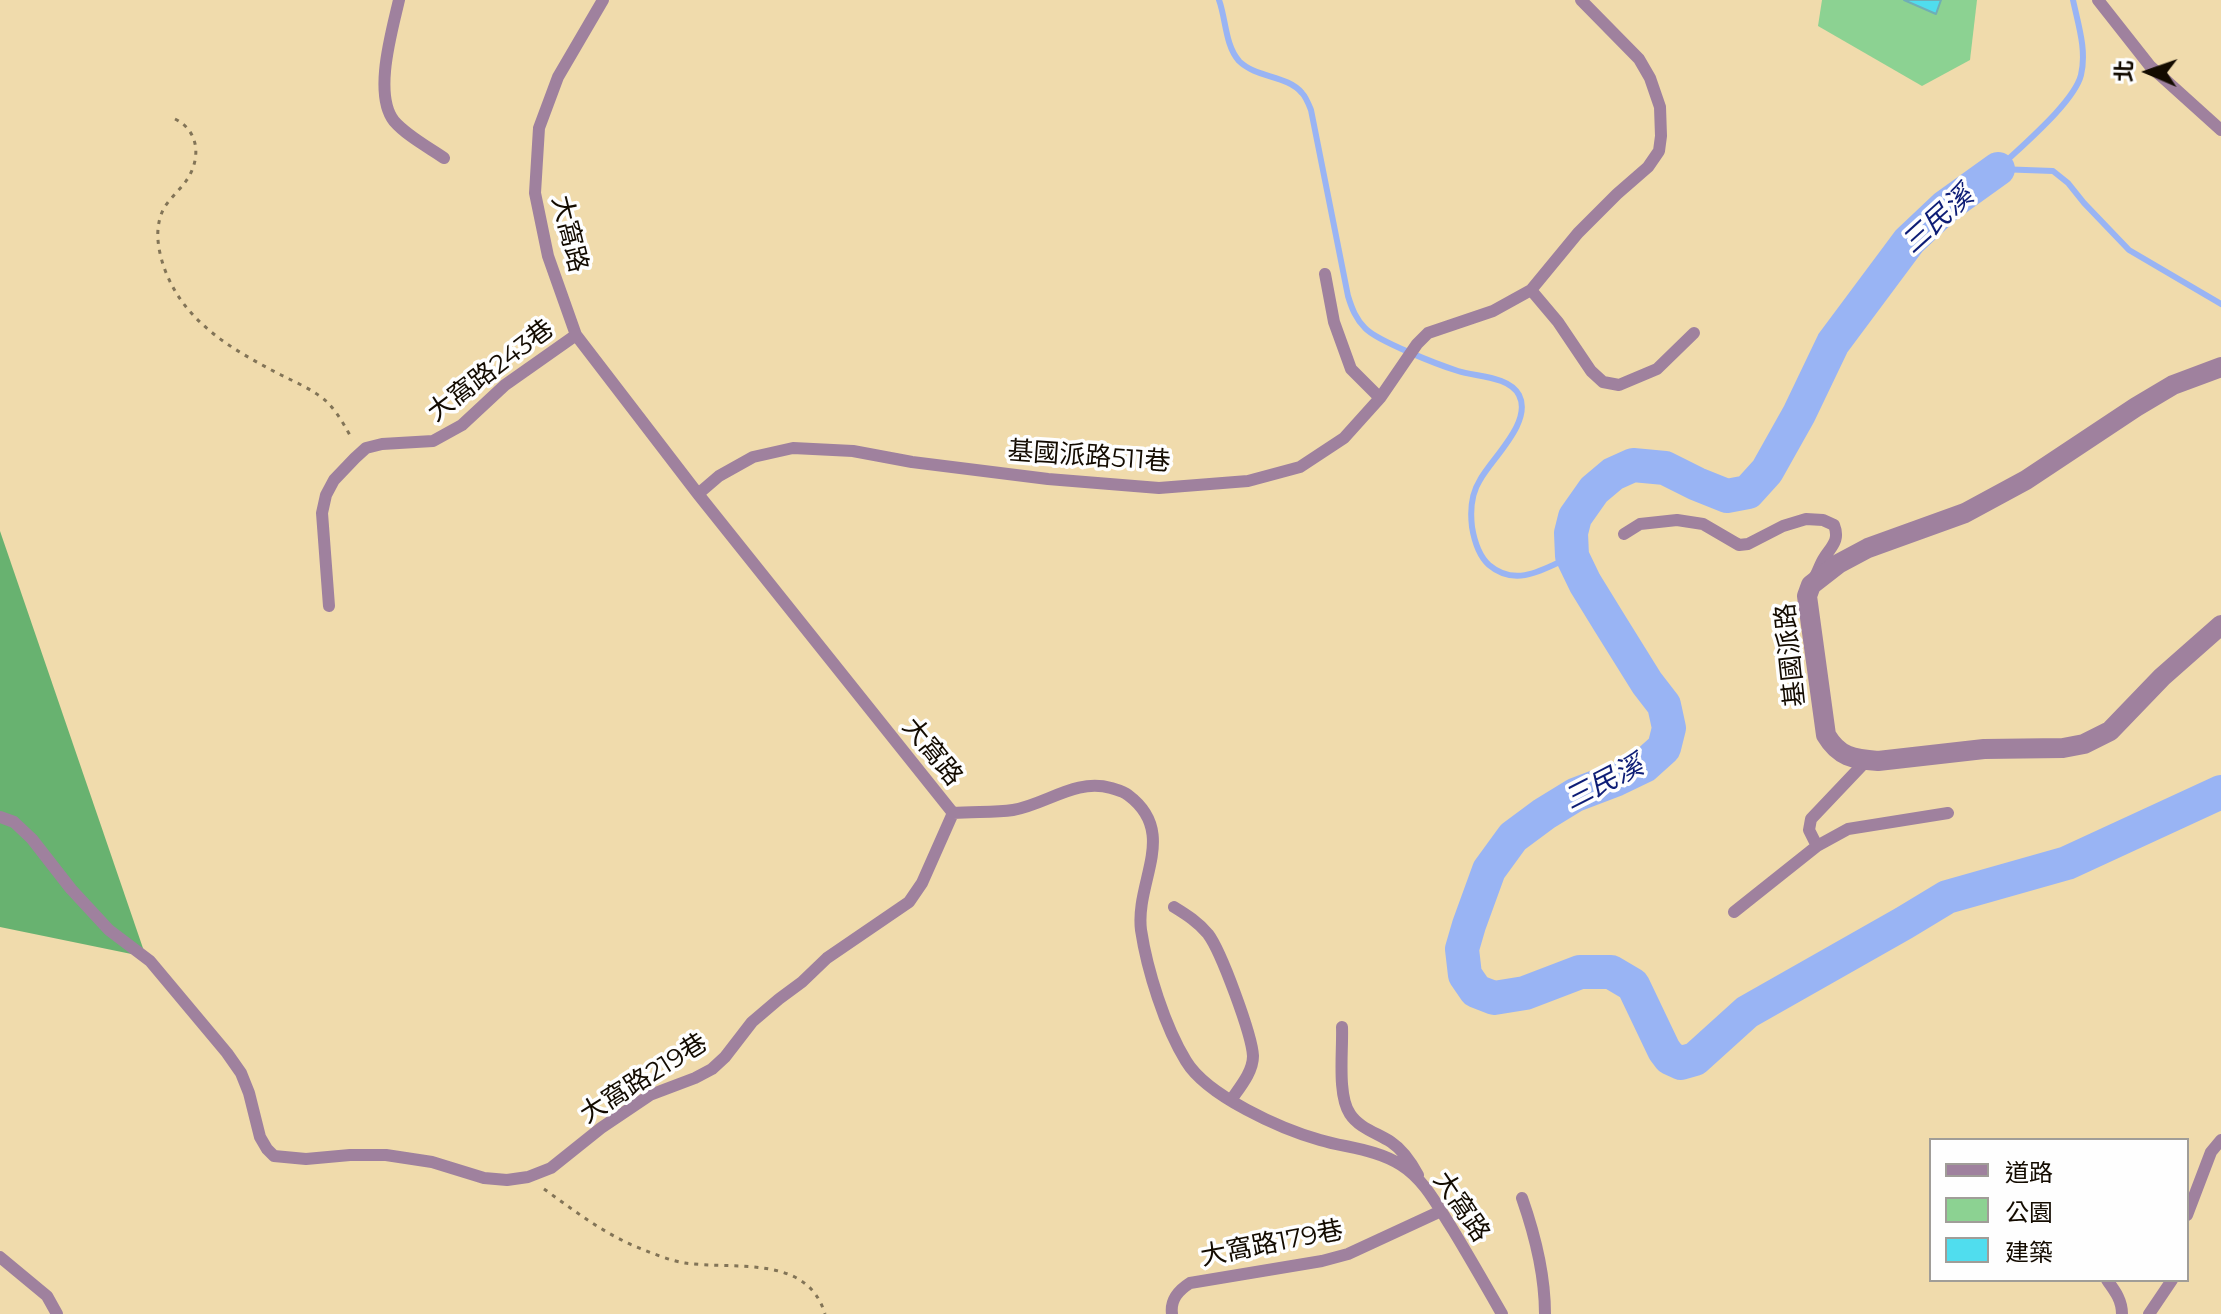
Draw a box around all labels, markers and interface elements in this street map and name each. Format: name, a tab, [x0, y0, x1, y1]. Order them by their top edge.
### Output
north arrow	[2109, 32, 2189, 112]
text: 北	[2111, 60, 2138, 83]
water label: 三民溪	[1896, 179, 1980, 261]
street label: 大窩路	[544, 192, 594, 276]
street label: 大窩路243巷	[422, 314, 560, 428]
street label: 基國派路511巷	[1006, 436, 1172, 478]
street label: 基國派路	[1770, 602, 1812, 708]
street label: 大窩路	[895, 712, 969, 792]
water label: 三民溪	[1559, 749, 1649, 817]
street label: 大窩路219巷	[575, 1028, 713, 1130]
legend	[1929, 1138, 2189, 1282]
text: 道路	[2005, 1158, 2053, 1187]
street label: 大窩路	[1426, 1166, 1496, 1248]
text: 公園	[2005, 1198, 2053, 1227]
street label: 大窩路179巷	[1198, 1215, 1346, 1273]
text: 建築	[2005, 1238, 2053, 1267]

